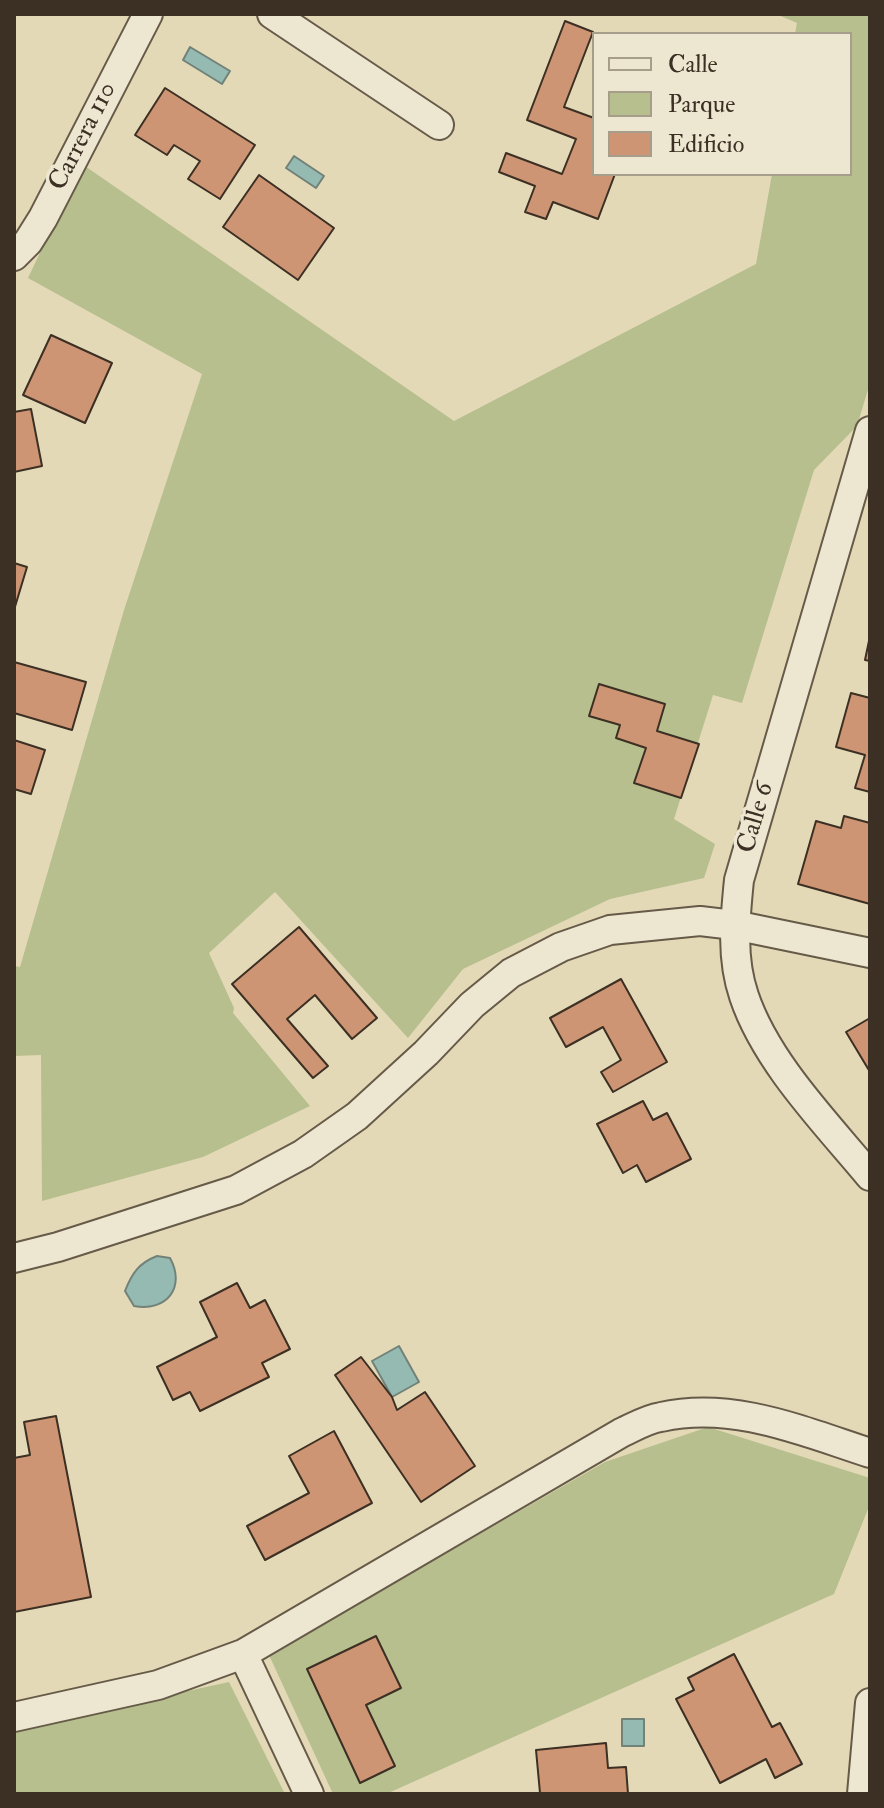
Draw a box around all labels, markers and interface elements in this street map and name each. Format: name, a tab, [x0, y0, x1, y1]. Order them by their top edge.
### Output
legend	[592, 32, 852, 176]
text: Calle	[668, 49, 718, 80]
street label: Carrera 110	[43, 78, 125, 196]
text: Parque	[668, 89, 735, 120]
text: Edificio	[668, 129, 744, 160]
street label: Calle 6	[732, 779, 782, 857]

